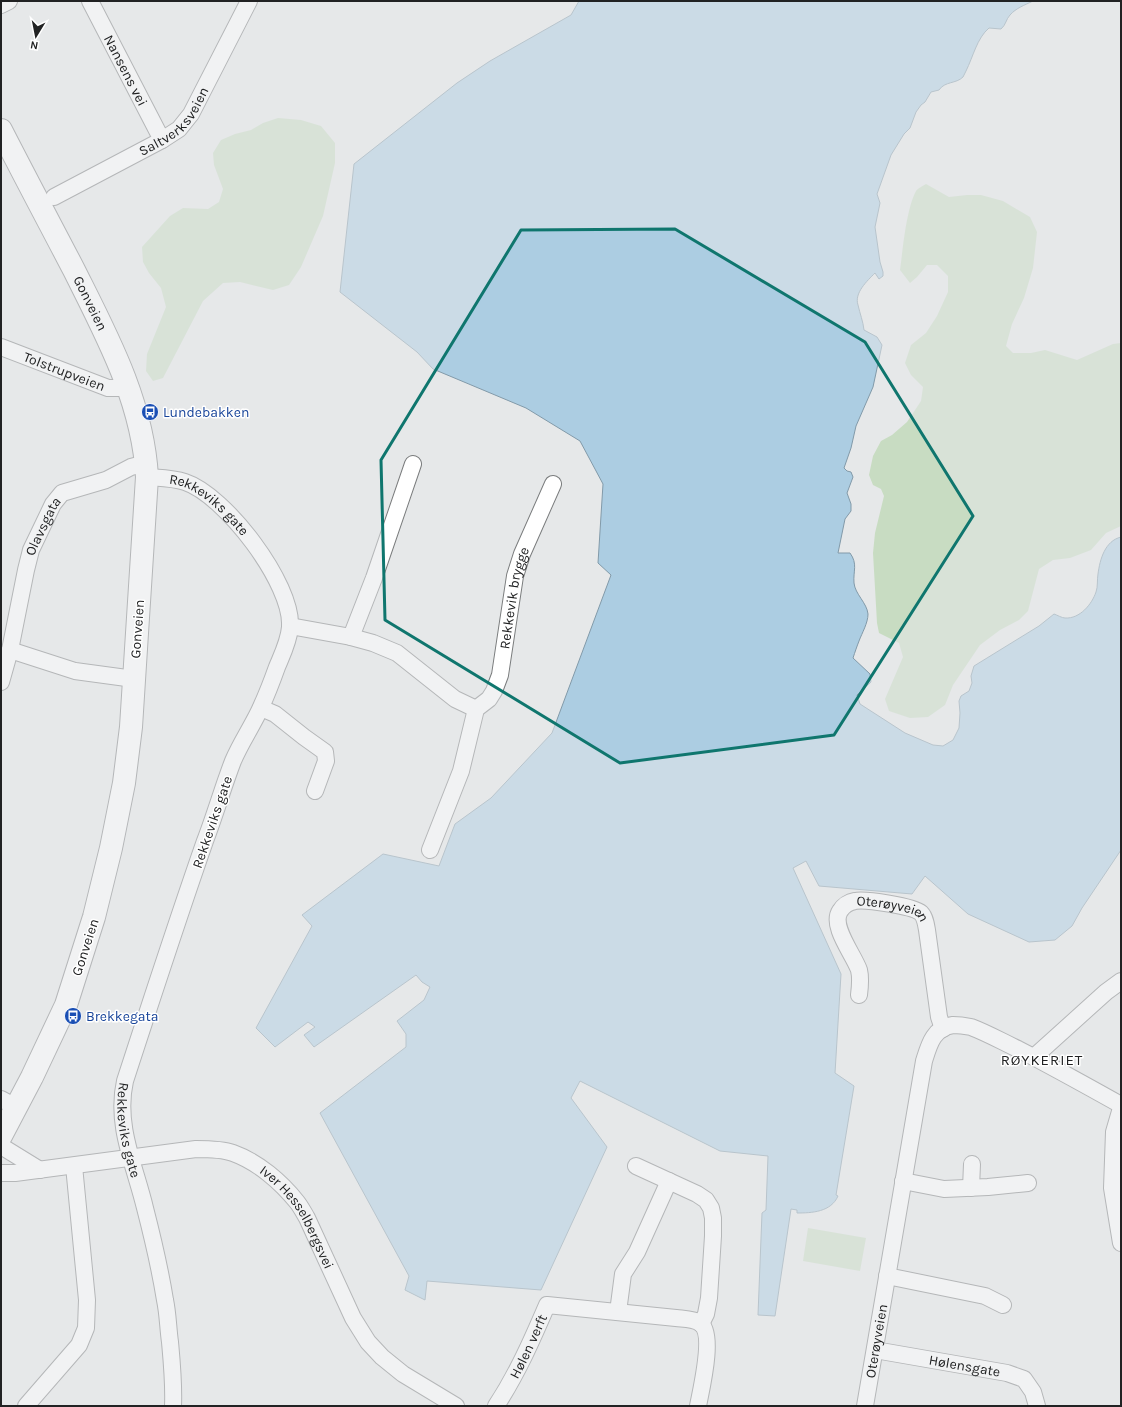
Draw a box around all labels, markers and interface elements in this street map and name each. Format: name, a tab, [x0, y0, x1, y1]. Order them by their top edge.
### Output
north arrow	[16, 16, 56, 56]
street label: Nansens vei	[100, 32, 151, 109]
text: N	[29, 38, 39, 52]
street label: Saltverksveien	[136, 84, 212, 160]
street label: Gonveien	[69, 273, 111, 334]
street label: Tolstrupveien	[21, 348, 107, 395]
bus stop icon: Lundebakken	[140, 402, 160, 422]
place label: Lundebakken	[163, 404, 249, 421]
street label: Rekkeviks gate	[168, 471, 252, 539]
street label: Olavsgata	[22, 493, 65, 557]
street label: Rekkevik brygge	[496, 544, 533, 650]
street label: Gonveien	[127, 599, 148, 659]
street label: Rekkeviks gate	[189, 774, 236, 871]
street label: Oterøyveien	[856, 893, 933, 925]
street label: Gonveien	[68, 916, 103, 978]
bus stop icon: Brekkegata	[63, 1006, 83, 1026]
place label: Brekkegata	[86, 1008, 159, 1025]
district label: RØYKERIET	[1001, 1051, 1083, 1069]
street label: Rekkeviks gate	[113, 1081, 144, 1180]
street label: Iver Hesselbergsvei	[256, 1162, 337, 1272]
street label: Oterøyveien	[862, 1303, 891, 1379]
street label: Hølen verft	[506, 1312, 551, 1382]
street label: Hølensgate	[928, 1352, 1002, 1381]

